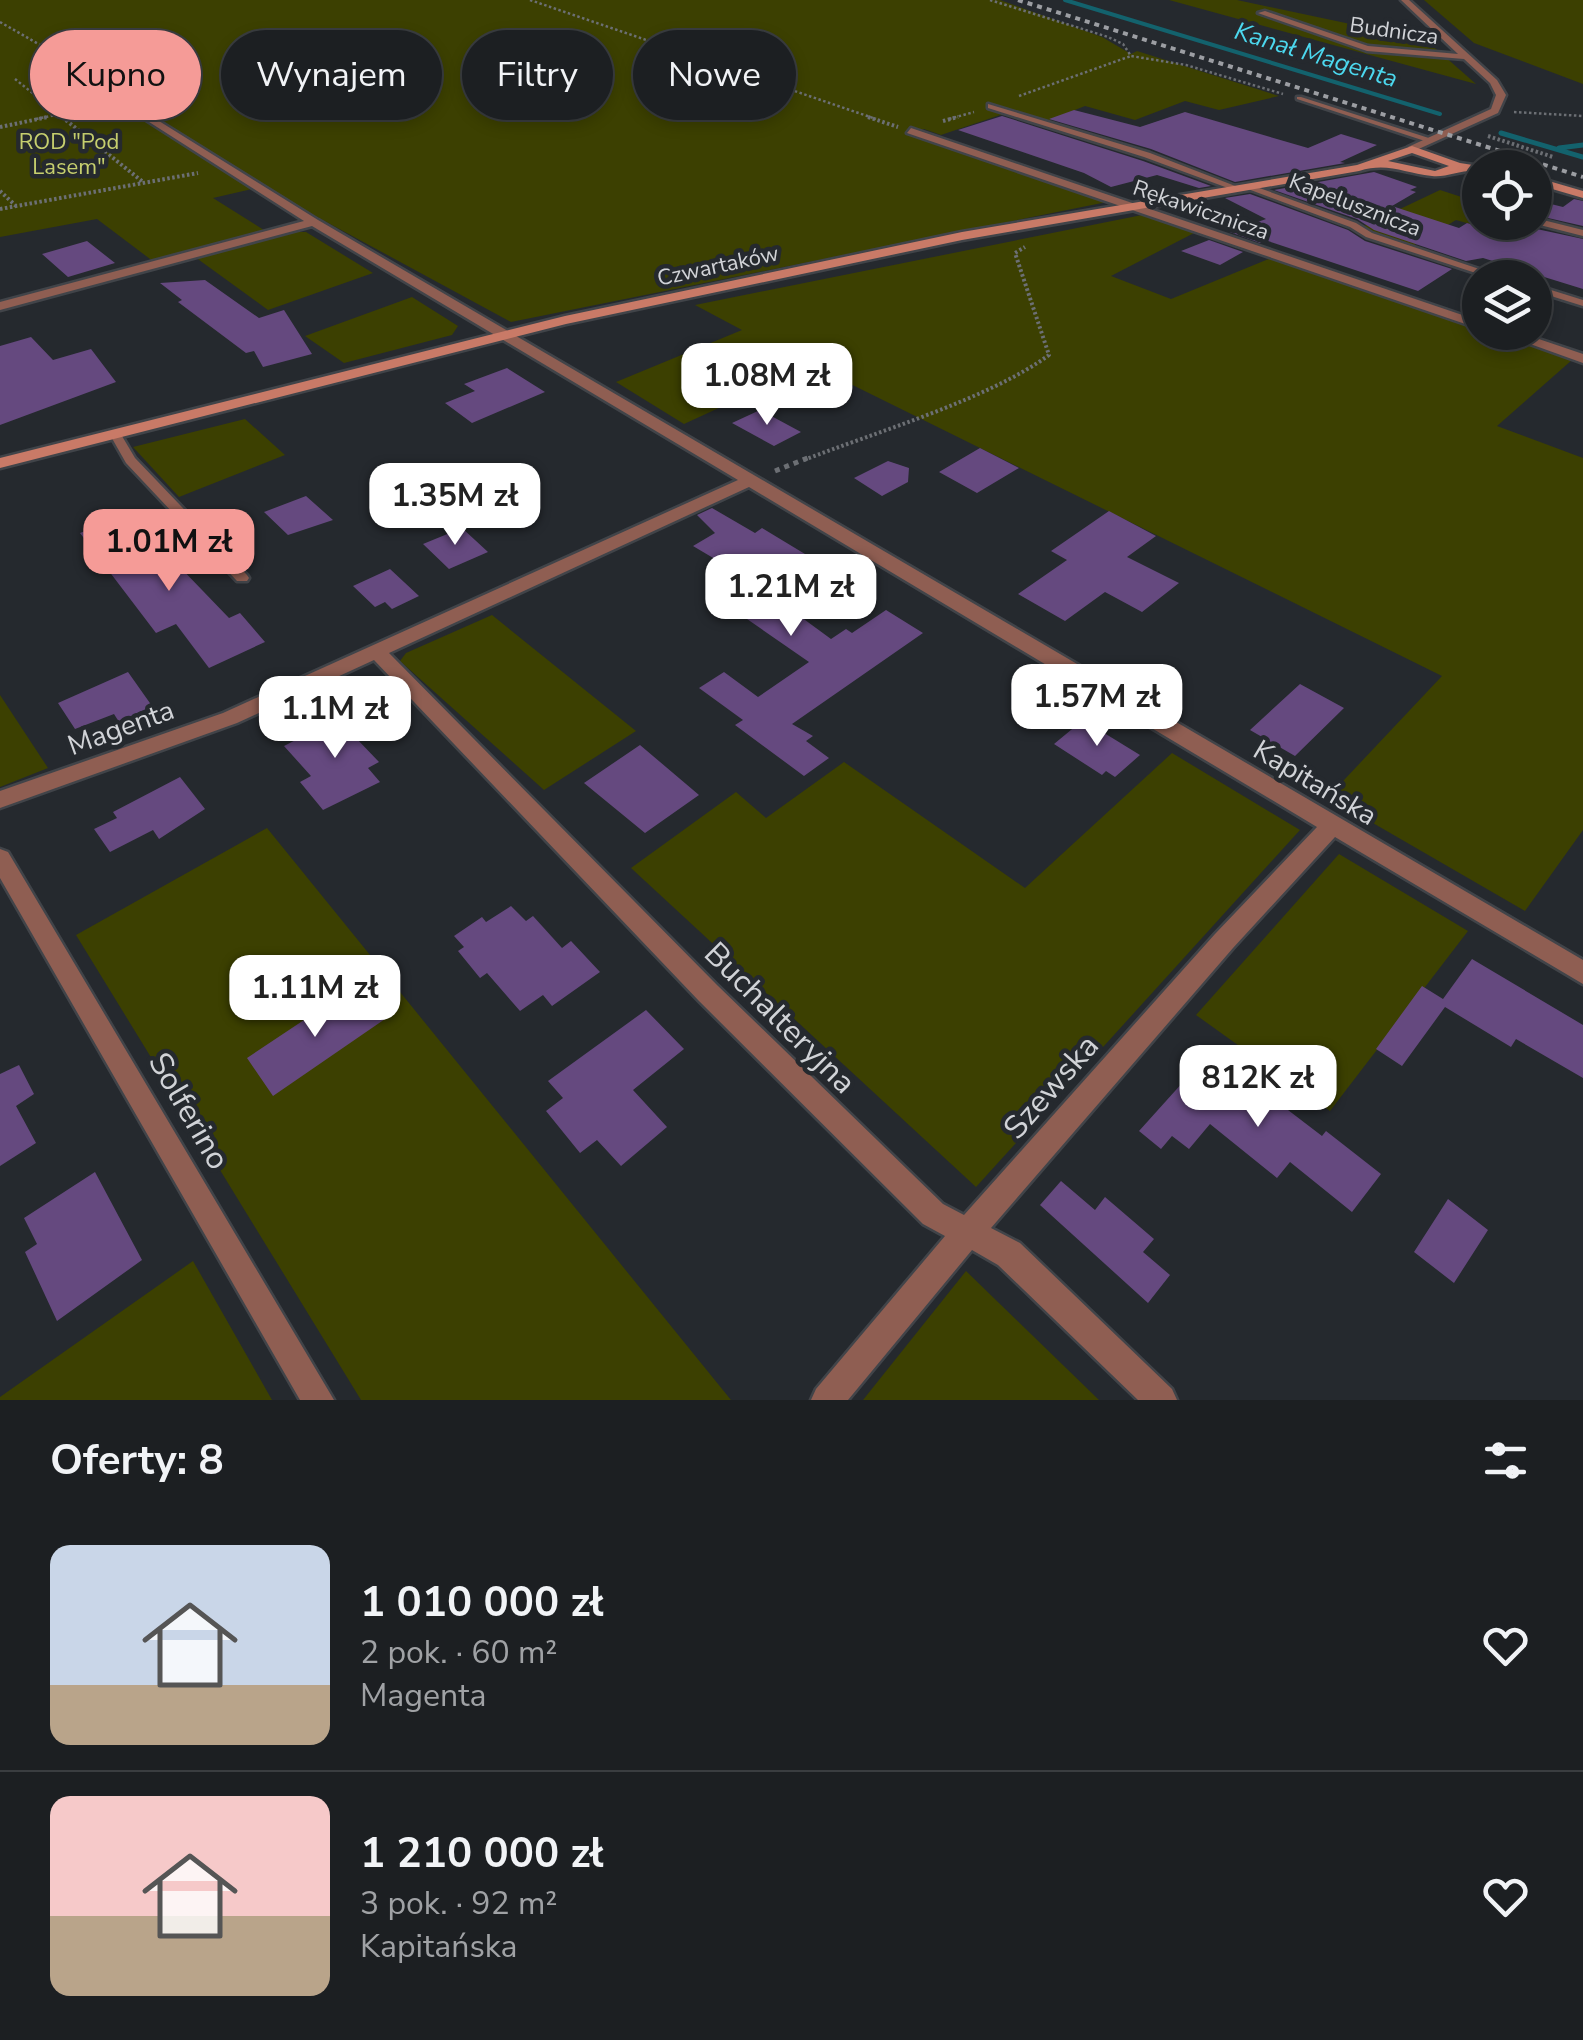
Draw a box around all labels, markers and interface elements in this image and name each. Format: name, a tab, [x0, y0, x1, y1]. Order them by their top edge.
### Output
street label: Budnicza	[1348, 10, 1440, 52]
water label: Kanał Magenta	[1230, 14, 1402, 96]
chip: Kupno	[30, 30, 201, 120]
chip: Wynajem	[221, 30, 442, 120]
chip: Filtry	[462, 30, 613, 120]
chip: Nowe	[633, 30, 796, 120]
park label: ROD "Pod Lasem"	[19, 127, 119, 182]
map controls	[1462, 150, 1552, 350]
button: locate	[1462, 150, 1552, 240]
street label: Kapelusznicza	[1285, 166, 1425, 244]
street label: Rękawicznicza	[1129, 173, 1273, 247]
street label: Czwartaków	[654, 238, 782, 294]
button: layers	[1462, 260, 1552, 350]
pin: 1.08M zł	[664, 343, 870, 428]
text: 1.08M zł	[703, 354, 831, 397]
pin: 1.35M zł	[352, 463, 558, 548]
text: 1.35M zł	[391, 474, 519, 517]
pin: 1.01M zł	[66, 509, 272, 594]
text: 1.01M zł	[105, 520, 233, 563]
pin: 1.21M zł	[688, 554, 894, 639]
text: 1.21M zł	[727, 565, 855, 608]
pin: 1.57M zł	[994, 664, 1200, 749]
text: 1.57M zł	[1033, 675, 1161, 718]
pin: 1.1M zł	[243, 676, 427, 761]
text: 1.1M zł	[281, 687, 389, 730]
street label: Magenta	[63, 691, 179, 765]
street label: Kapitańska	[1246, 731, 1384, 835]
street label: Buchalteryjna	[695, 933, 865, 1103]
pin: 1.11M zł	[212, 955, 418, 1040]
text: 1.11M zł	[251, 966, 379, 1009]
street label: Szewska	[994, 1025, 1108, 1149]
street label: Solferino	[138, 1044, 240, 1178]
pin: 812K zł	[1166, 1045, 1350, 1130]
text: 812K zł	[1202, 1056, 1314, 1099]
text: Oferty: 8	[50, 1432, 224, 1489]
icon: filters	[1478, 1433, 1533, 1488]
text: 1 010 000 zł	[360, 1574, 604, 1631]
icon: home	[130, 1585, 250, 1705]
icon: heart	[1478, 1618, 1533, 1673]
text: 2 pok. · 60 m²	[360, 1631, 557, 1674]
text: Magenta	[360, 1674, 486, 1717]
text: 1 210 000 zł	[360, 1825, 604, 1882]
icon: home	[130, 1836, 250, 1956]
icon: heart	[1478, 1869, 1533, 1924]
text: 3 pok. · 92 m²	[360, 1882, 557, 1925]
text: Kapitańska	[360, 1925, 518, 1968]

